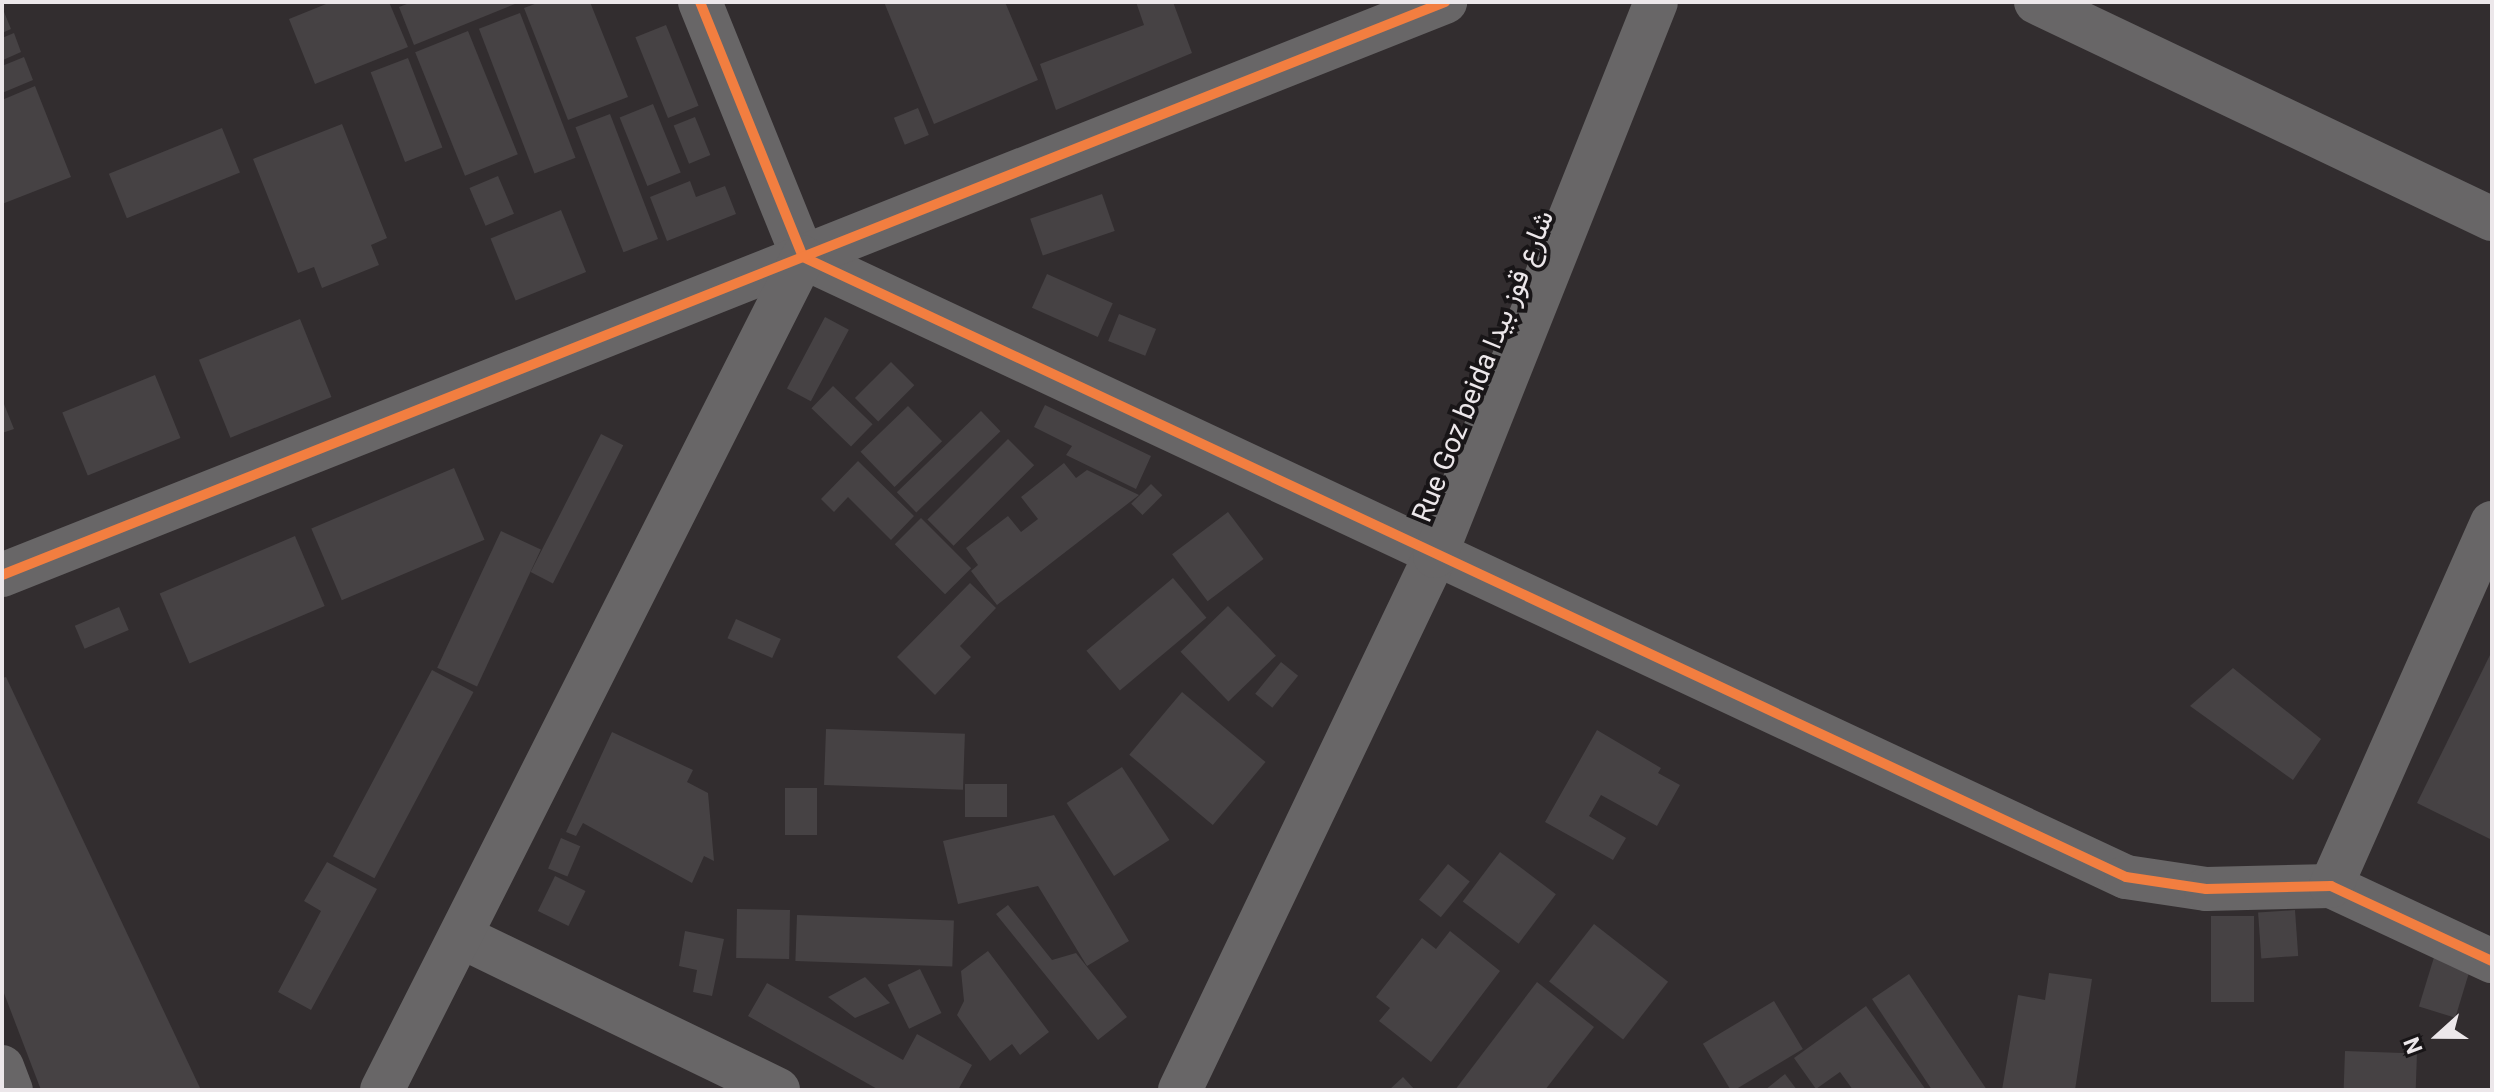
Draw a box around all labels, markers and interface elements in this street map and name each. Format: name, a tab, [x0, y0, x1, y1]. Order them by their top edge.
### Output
street label: Rue Goz beida شارع قوز بيدا	[1407, 206, 1563, 528]
north arrow	[2398, 996, 2478, 1076]
text: N	[2396, 1031, 2434, 1058]

